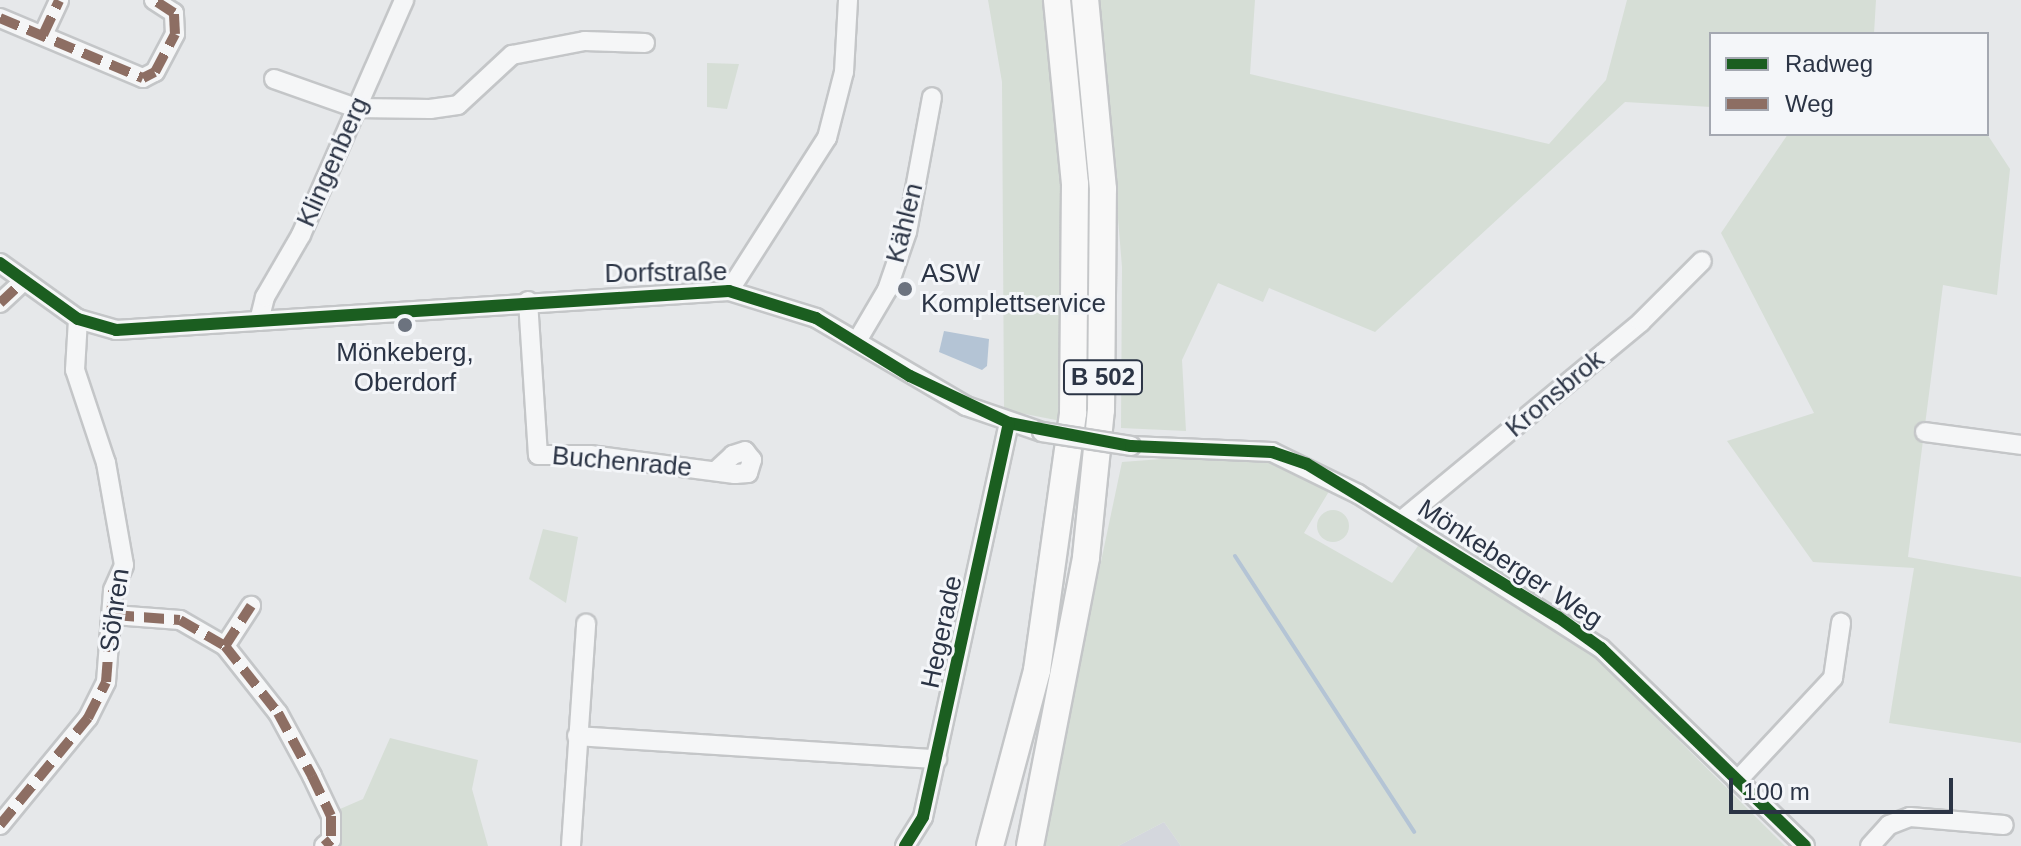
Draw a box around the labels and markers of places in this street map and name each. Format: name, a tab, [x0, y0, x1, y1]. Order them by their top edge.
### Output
place label: ASW Komplettservice	[921, 258, 1106, 320]
marker: ASW Komplettservice	[896, 280, 914, 298]
marker: Mönkeberg, Oberdorf	[396, 316, 414, 334]
place label: Mönkeberg, Oberdorf	[336, 337, 474, 398]

